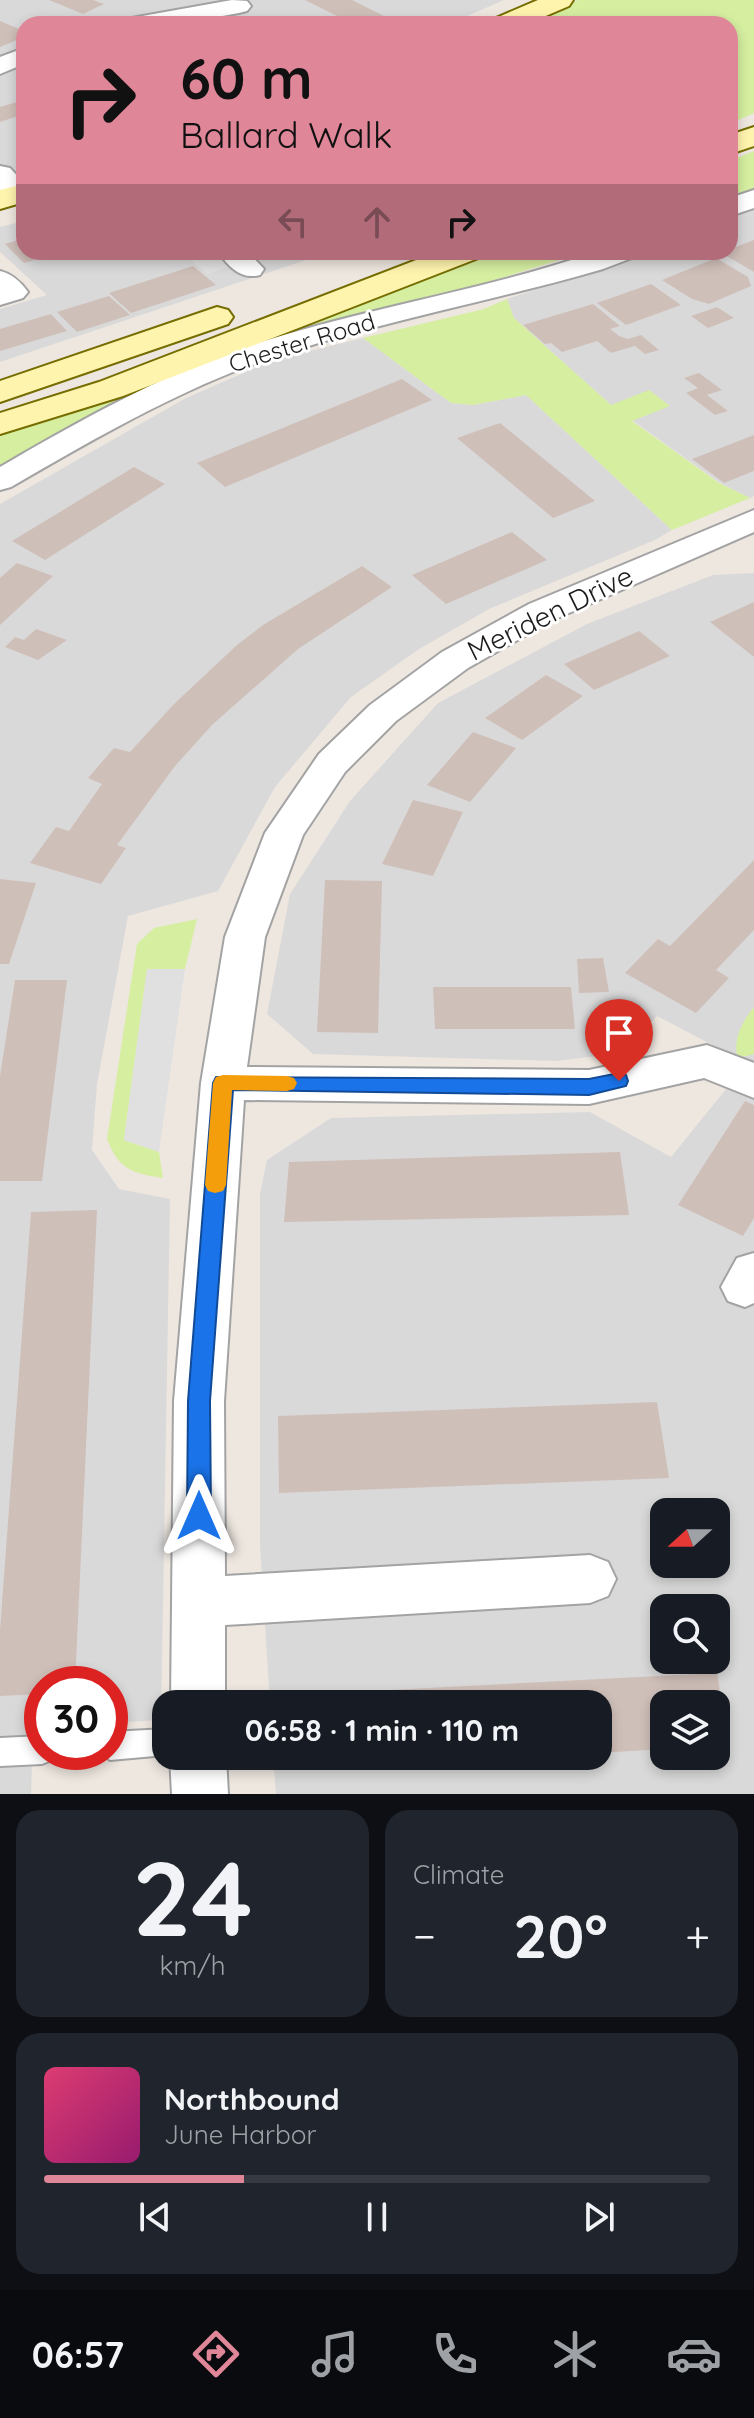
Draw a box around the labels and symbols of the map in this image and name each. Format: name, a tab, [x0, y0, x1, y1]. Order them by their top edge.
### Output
street label: Chester Road	[225, 306, 378, 378]
street label: Meriden Drive	[461, 557, 638, 668]
pin	[585, 999, 653, 1081]
position arrow	[157, 1474, 241, 1558]
north arrow	[650, 1498, 730, 1578]
speed limit sign: 30	[24, 1666, 128, 1770]

